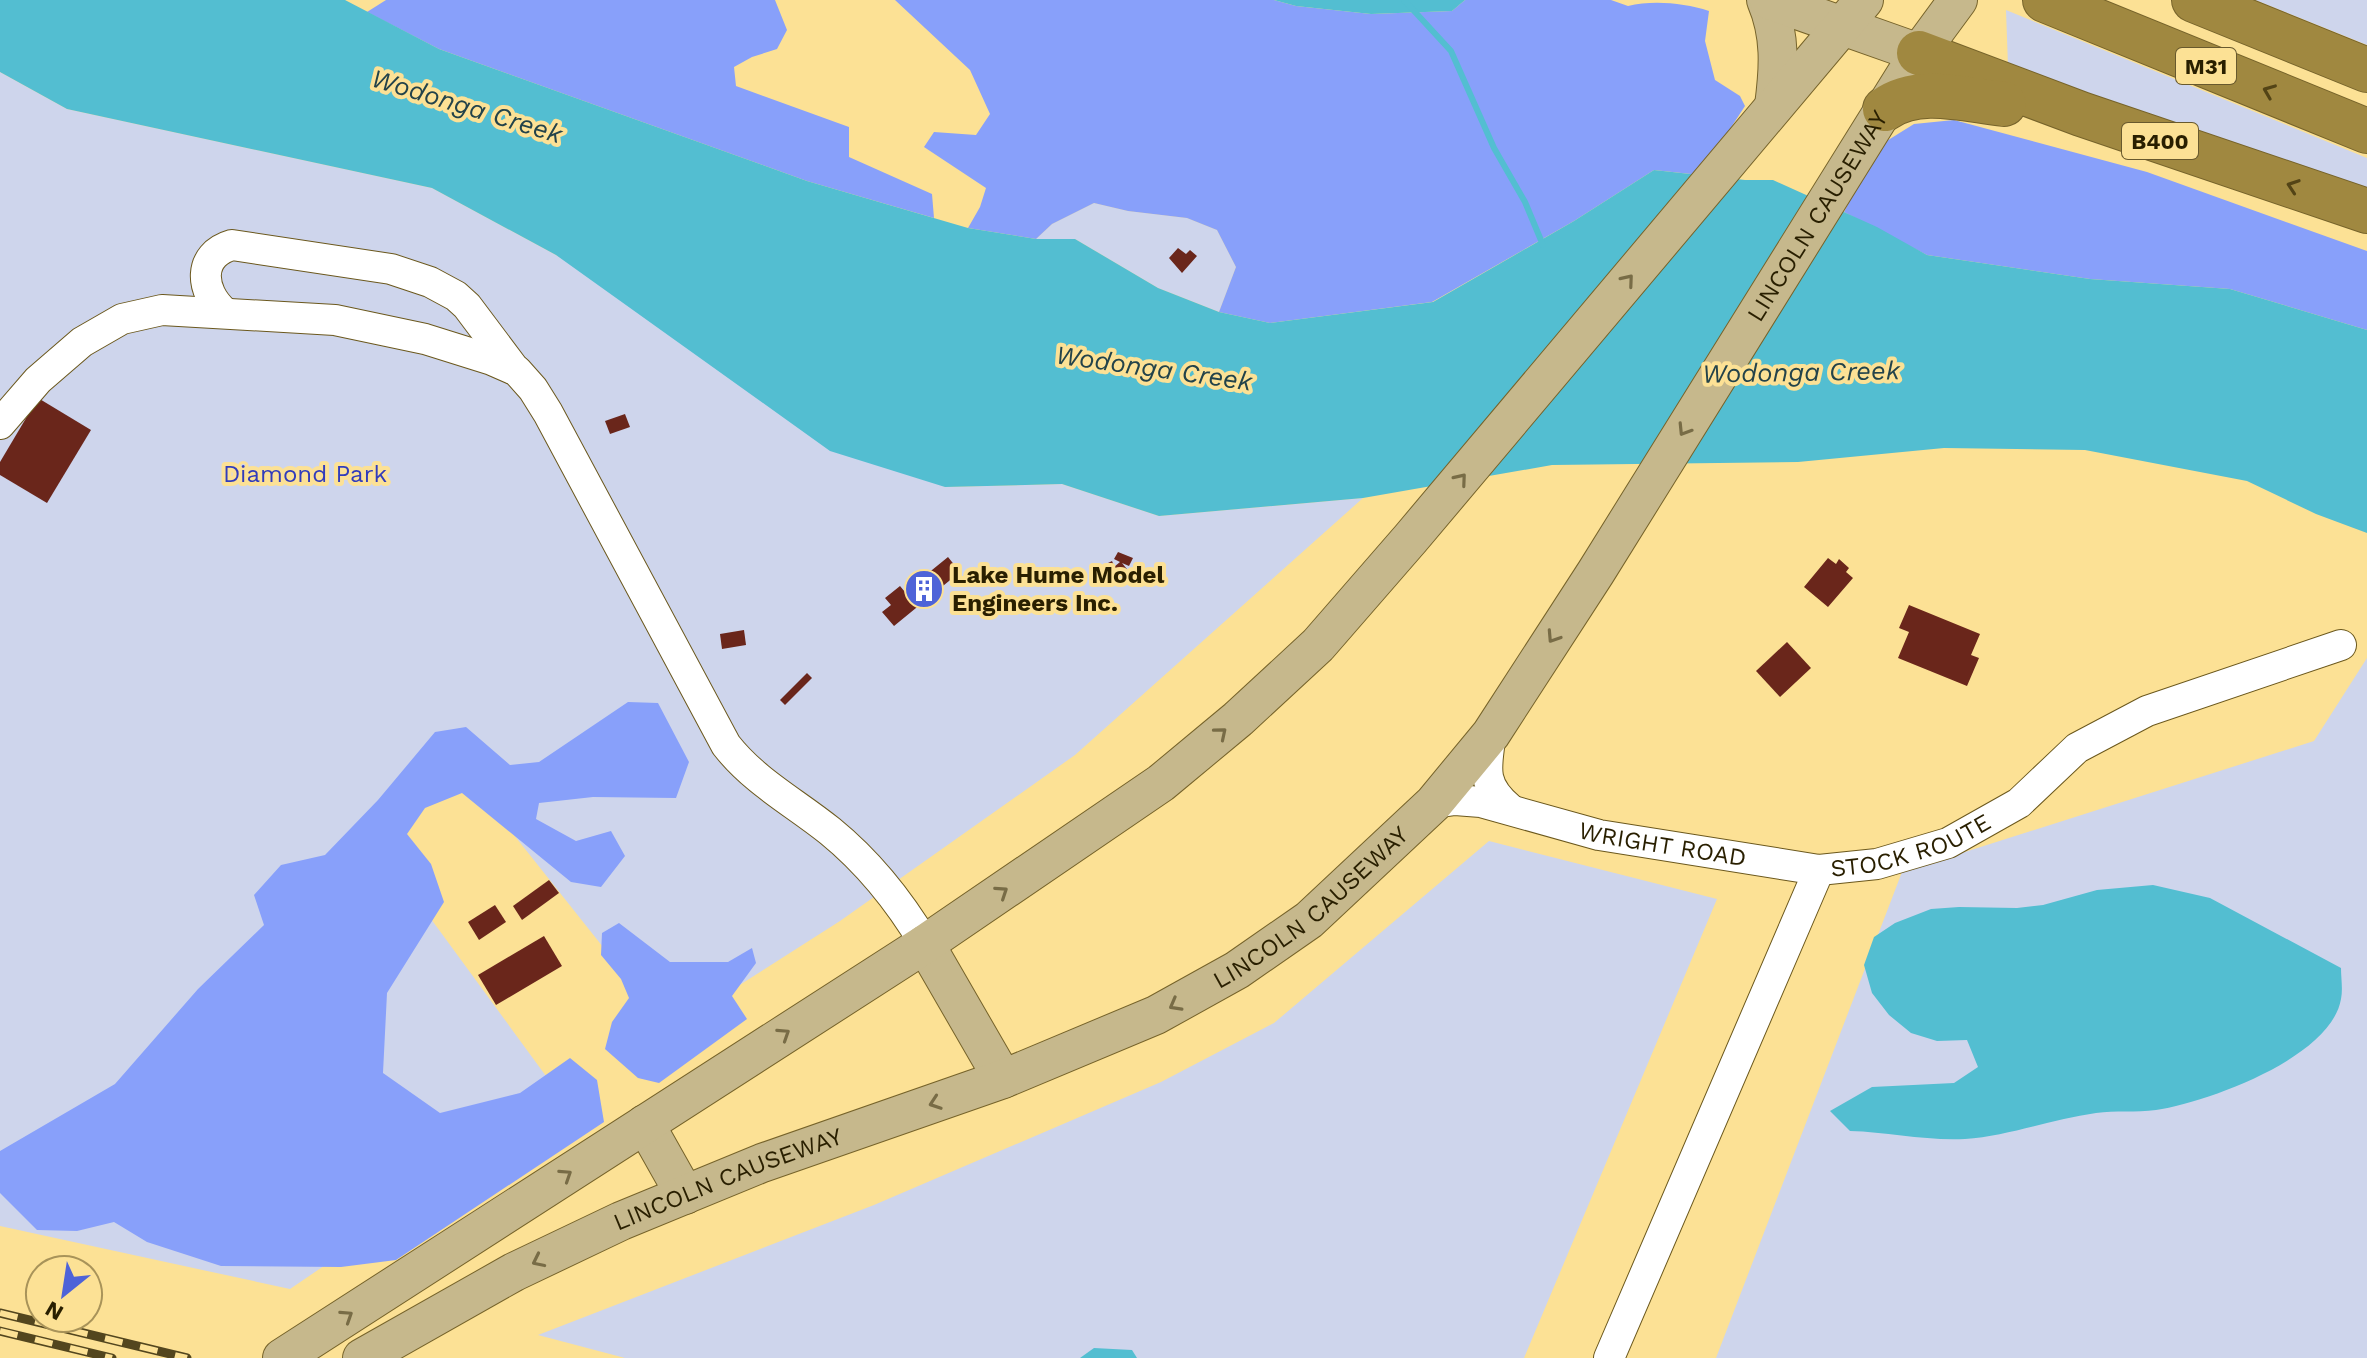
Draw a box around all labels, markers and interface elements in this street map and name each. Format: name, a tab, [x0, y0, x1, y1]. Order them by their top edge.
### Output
road number: M31	[2176, 48, 2236, 84]
water label: Wodonga Creek	[368, 63, 567, 150]
one-way arrow	[2263, 84, 2277, 101]
street label: LINCOLN CAUSEWAY	[1741, 105, 1894, 327]
road number: B400	[2122, 123, 2198, 159]
one-way arrow	[2287, 179, 2301, 195]
one-way arrow	[1618, 274, 1633, 289]
water label: Wodonga Creek	[1054, 339, 1255, 397]
water label: Wodonga Creek	[1702, 355, 1901, 389]
one-way arrow	[1679, 422, 1694, 436]
park label: Diamond Park	[223, 460, 387, 488]
one-way arrow	[1451, 473, 1466, 488]
place label: Lake Hume Model Engineers Inc.	[952, 561, 1164, 617]
building icon: Lake Hume Model Engineers Inc.	[903, 568, 945, 610]
one-way arrow	[1547, 629, 1562, 643]
one-way arrow	[1211, 728, 1226, 743]
street label: STOCK ROUTE	[1829, 808, 1996, 883]
street label: WRIGHT ROAD	[1575, 816, 1748, 872]
street label: LINCOLN CAUSEWAY	[1208, 820, 1414, 994]
one-way arrow	[993, 887, 1007, 902]
one-way arrow	[1169, 995, 1184, 1010]
one-way arrow	[776, 1029, 790, 1044]
one-way arrow	[929, 1093, 943, 1109]
street label: LINCOLN CAUSEWAY	[609, 1122, 846, 1237]
one-way arrow	[557, 1169, 571, 1184]
one-way arrow	[531, 1251, 546, 1267]
north arrow	[24, 1254, 104, 1334]
text: N	[41, 1296, 68, 1326]
one-way arrow	[338, 1310, 353, 1325]

